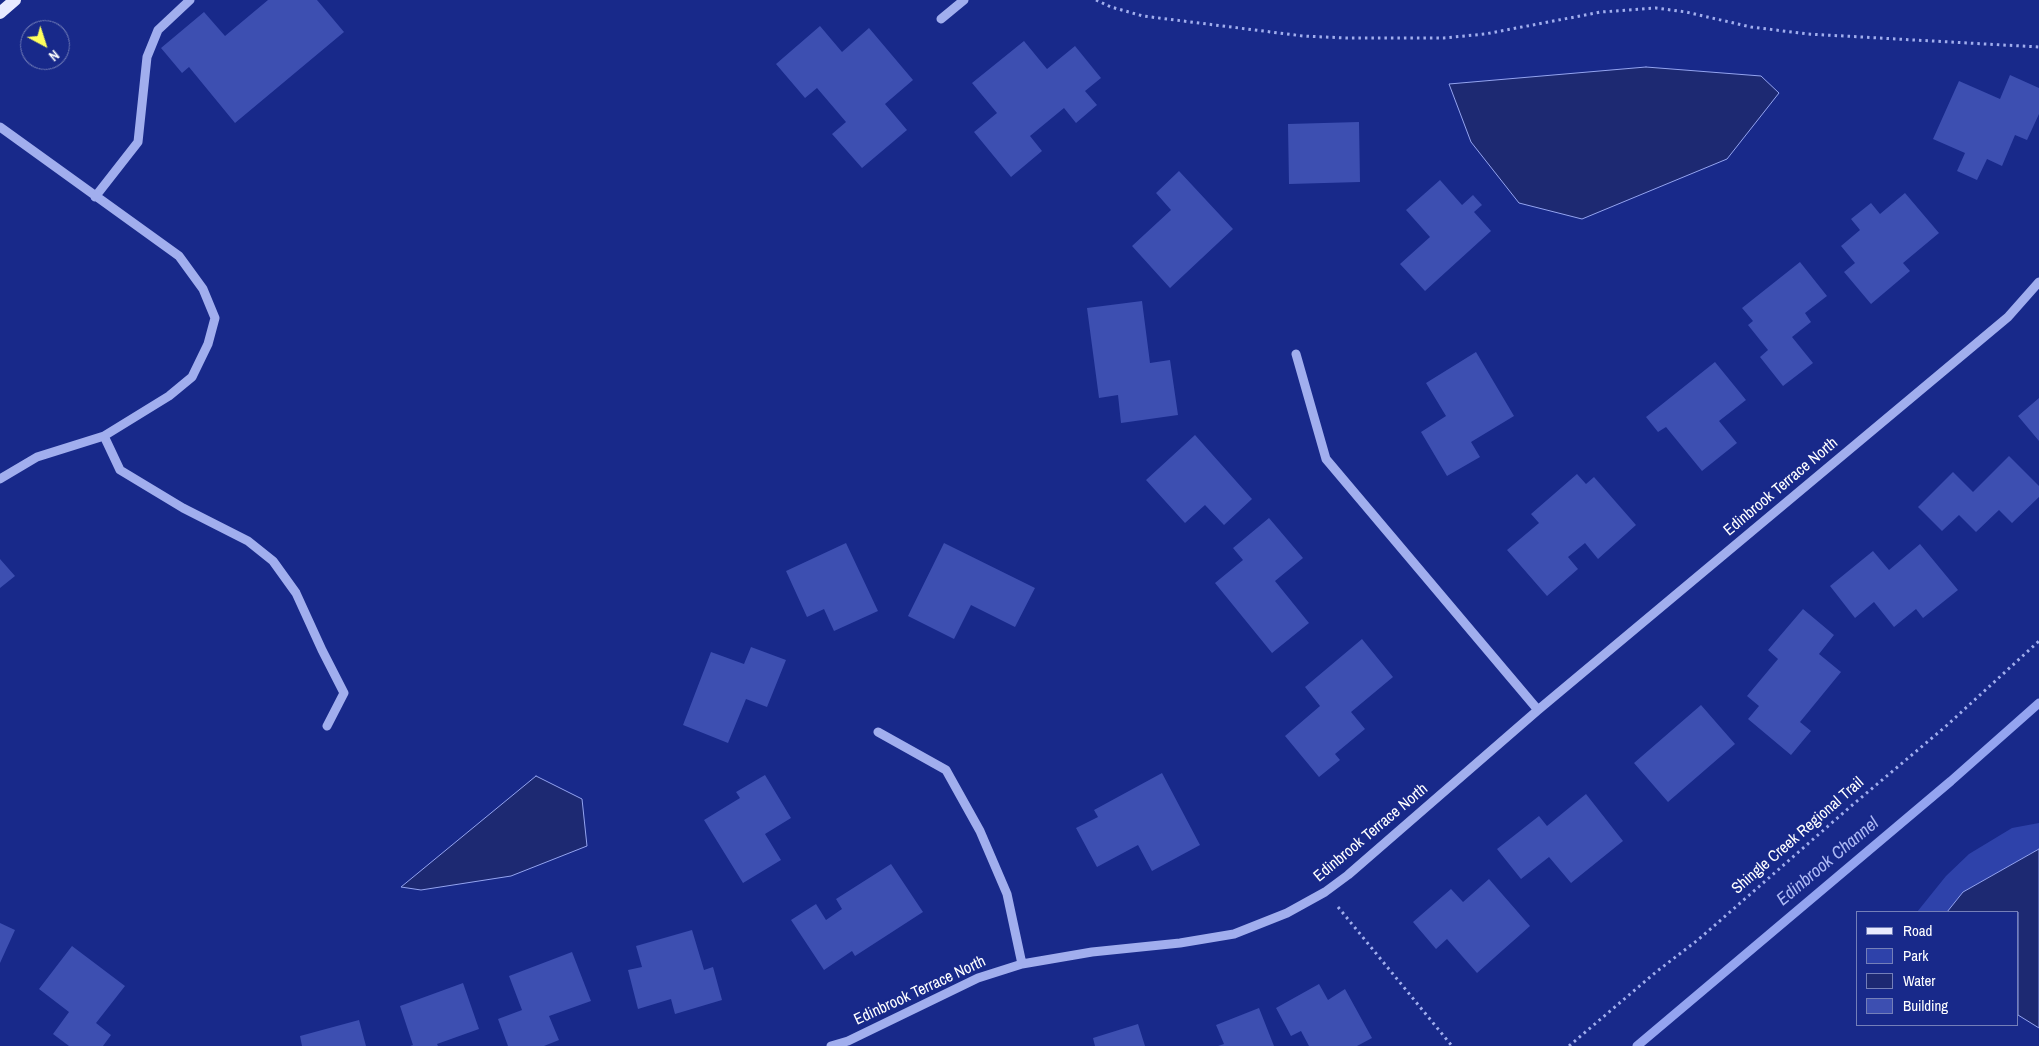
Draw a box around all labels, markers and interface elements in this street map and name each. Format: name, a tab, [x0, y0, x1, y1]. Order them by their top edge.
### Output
north arrow	[20, 20, 70, 70]
text: N	[45, 46, 63, 65]
street label: Edinbrook Terrace North	[1720, 434, 1842, 540]
street label: Shingle Creek Regional Trail	[1728, 773, 1868, 899]
street label: Edinbrook Terrace North	[1310, 780, 1432, 886]
water label: Edinbrook Channel	[1773, 813, 1883, 911]
legend	[1856, 911, 2019, 1026]
text: Road	[1903, 920, 1932, 941]
text: Park	[1903, 945, 1928, 966]
street label: Edinbrook Terrace North	[851, 952, 989, 1030]
text: Water	[1903, 970, 1935, 991]
text: Building	[1903, 995, 1948, 1016]

